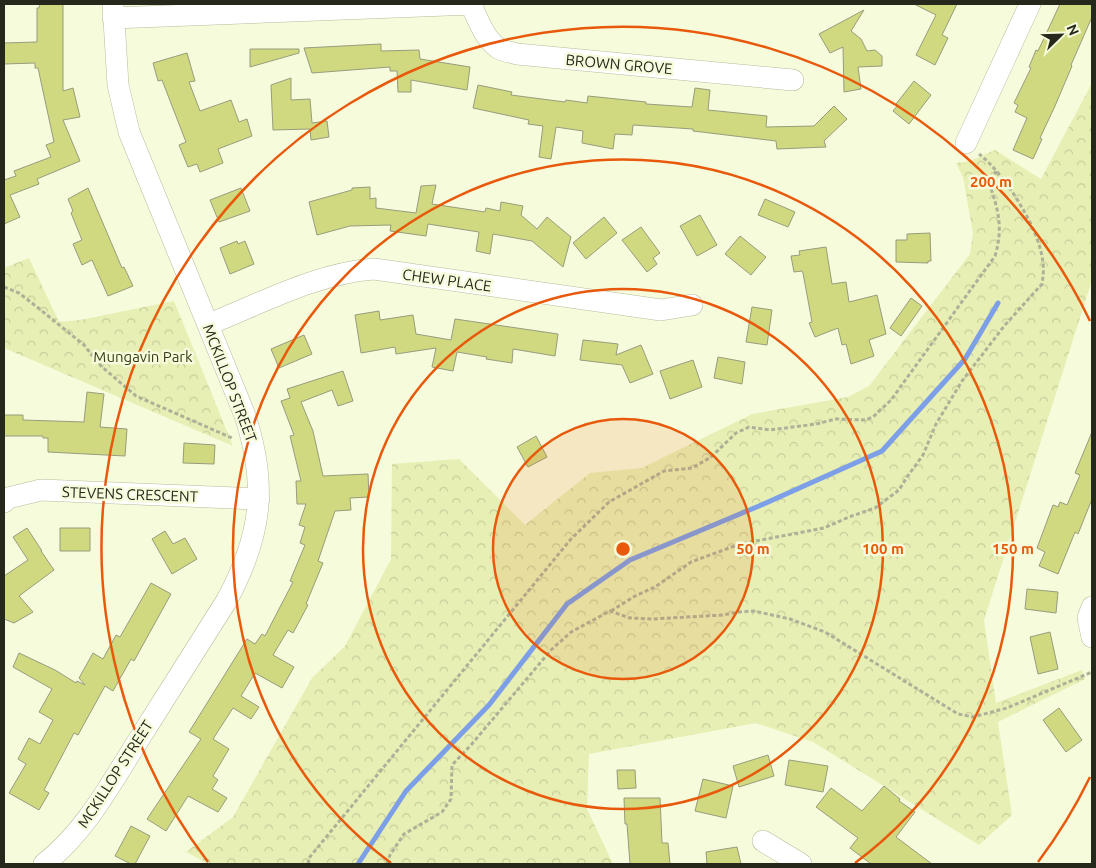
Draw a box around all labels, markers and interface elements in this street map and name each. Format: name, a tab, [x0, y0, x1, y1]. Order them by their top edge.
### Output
north arrow	[1036, 10, 1086, 60]
text: N	[1064, 22, 1082, 38]
street label: BROWN GROVE	[565, 51, 673, 77]
text: 200 m	[970, 173, 1012, 190]
street label: CHEW PLACE	[401, 265, 493, 295]
street label: MCKILLOP STREET	[200, 322, 261, 445]
park label: Mungavin Park	[93, 348, 193, 365]
street label: STEVENS CRESCENT	[62, 483, 199, 505]
centre of rings	[614, 540, 632, 558]
text: 50 m	[736, 540, 770, 557]
text: 100 m	[862, 540, 904, 557]
text: 150 m	[992, 540, 1034, 557]
street label: MCKILLOP STREET	[74, 717, 156, 831]

